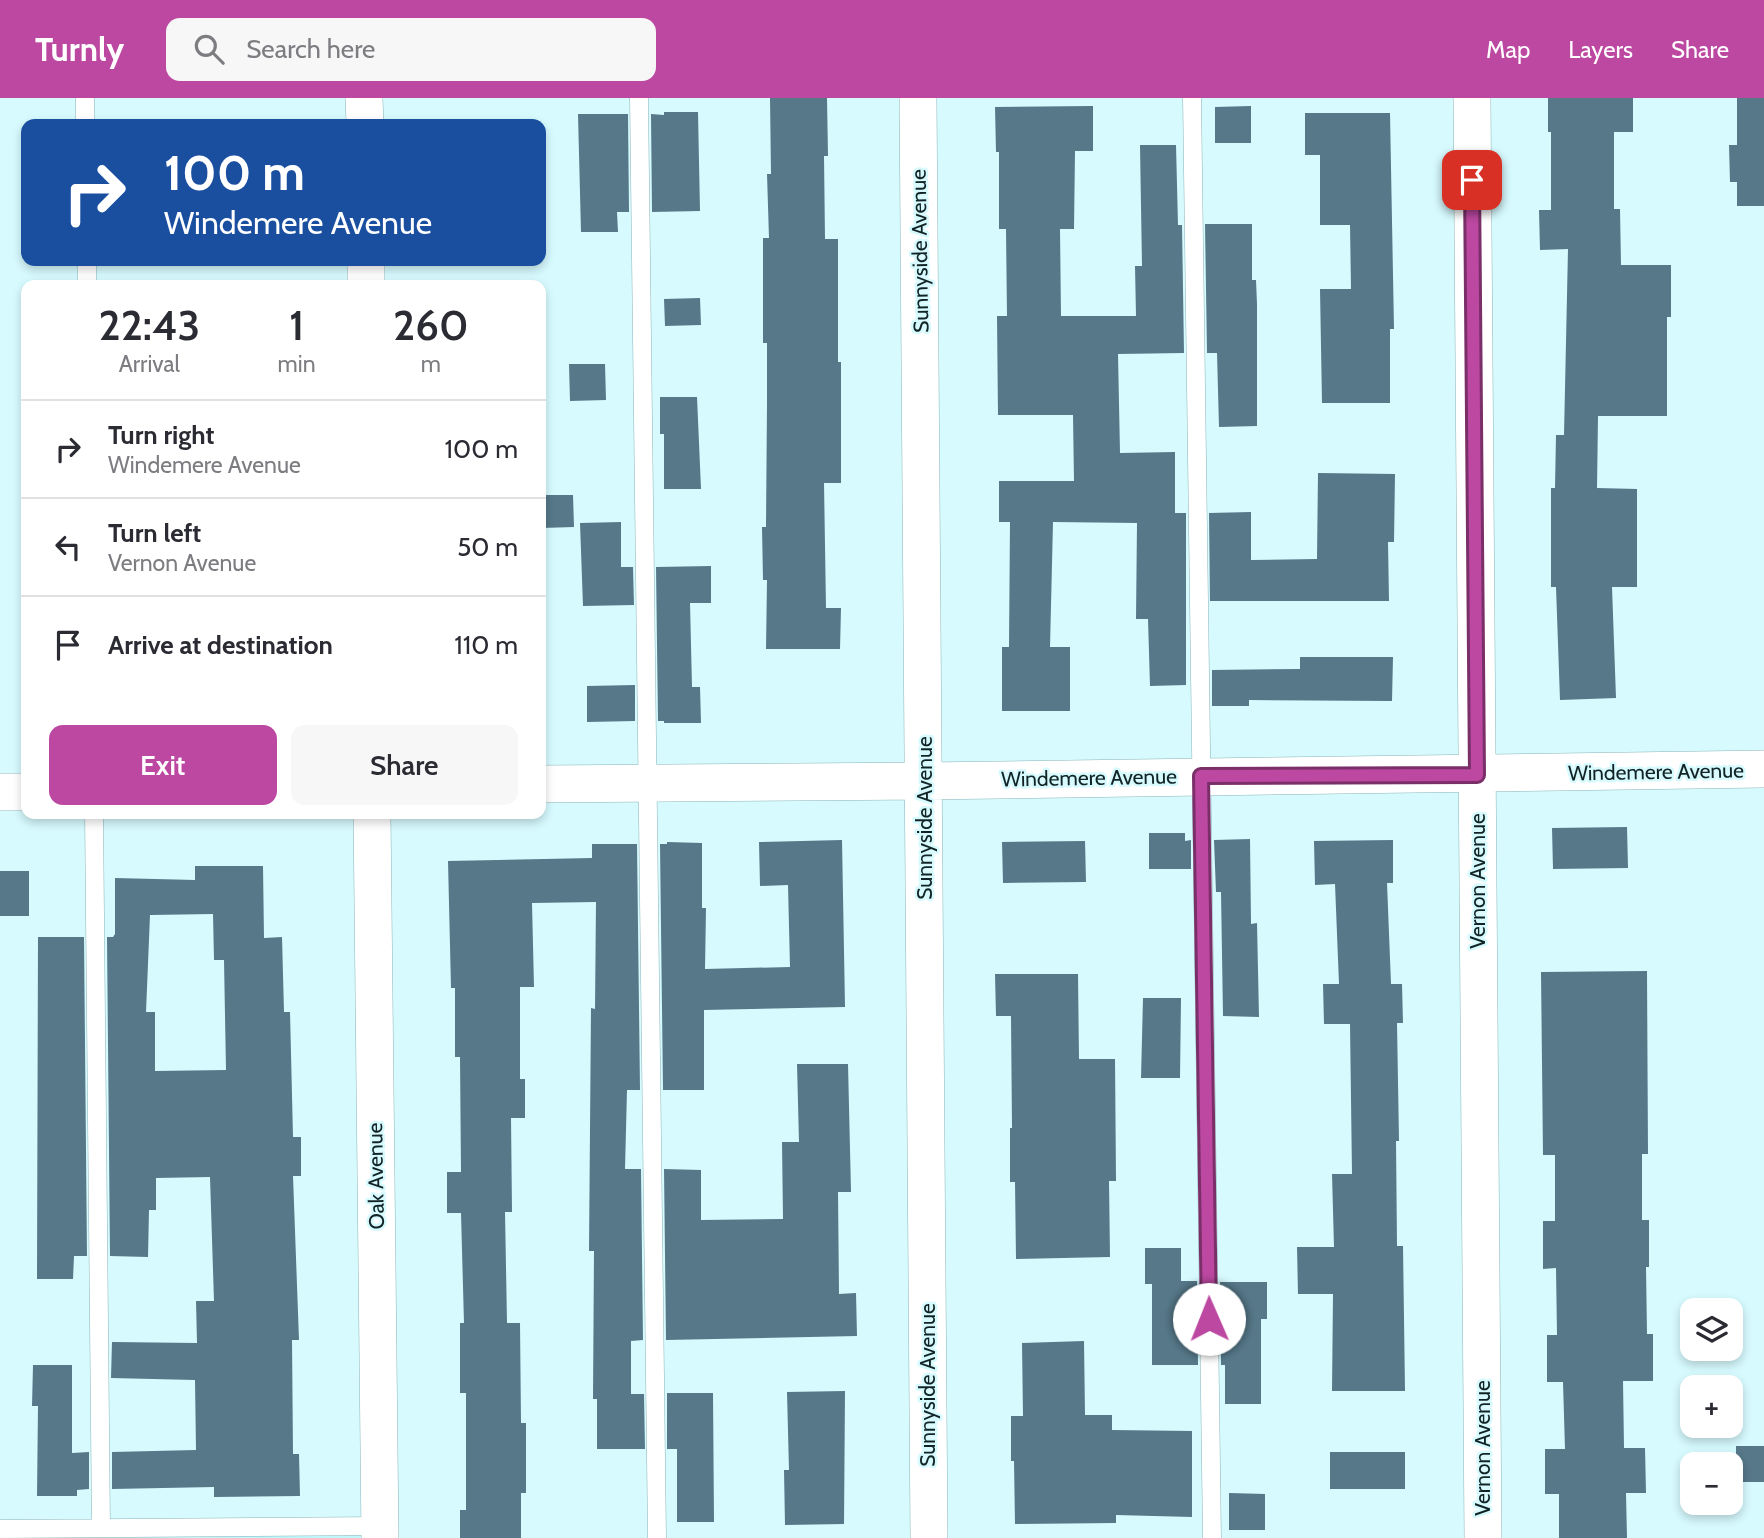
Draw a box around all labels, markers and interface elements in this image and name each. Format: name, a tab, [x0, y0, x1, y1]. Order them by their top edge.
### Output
search box	[166, 18, 656, 81]
text: Turnly	[35, 29, 124, 69]
icon: search	[190, 30, 228, 68]
text: Search here	[246, 33, 375, 65]
text: Map	[1486, 35, 1530, 64]
text: Layers	[1568, 35, 1633, 64]
text: Share	[1671, 35, 1729, 64]
text: 100 m	[164, 143, 305, 202]
icon: right	[49, 147, 140, 238]
pin	[1442, 150, 1502, 210]
icon: arrive	[1453, 161, 1491, 199]
street label: Sunnyside Avenue	[906, 169, 933, 333]
text: Windemere Avenue	[164, 203, 432, 242]
text: 22:43	[99, 299, 200, 351]
text: 1	[289, 299, 304, 351]
text: 260	[393, 299, 468, 351]
text: Arrival	[119, 350, 180, 378]
text: min	[278, 350, 316, 378]
text: m	[421, 350, 441, 378]
text: Turn right	[108, 419, 214, 451]
icon: right	[49, 430, 87, 468]
text: 100 m	[445, 433, 518, 465]
text: Windemere Avenue	[108, 451, 301, 479]
text: Turn left	[108, 517, 201, 549]
icon: left	[49, 528, 87, 566]
text: 50 m	[457, 531, 518, 563]
text: Vernon Avenue	[108, 549, 256, 577]
icon: arrive	[49, 626, 87, 664]
text: Arrive at destination	[108, 629, 333, 661]
text: 110 m	[454, 629, 518, 661]
button: Exit	[49, 725, 277, 805]
button: Share	[291, 725, 518, 805]
street label: Sunnyside Avenue	[912, 736, 937, 900]
street label: Windemere Avenue	[1568, 757, 1744, 786]
street label: Windemere Avenue	[1001, 763, 1177, 792]
street label: Vernon Avenue	[1465, 813, 1490, 949]
street label: Oak Avenue	[362, 1122, 389, 1230]
position arrow	[1172, 1282, 1246, 1356]
map controls	[1680, 1298, 1743, 1515]
button: layers	[1680, 1298, 1743, 1361]
street label: Sunnyside Avenue	[915, 1303, 940, 1467]
button: +	[1680, 1375, 1743, 1438]
street label: Vernon Avenue	[1470, 1380, 1495, 1516]
button: −	[1680, 1452, 1743, 1515]

